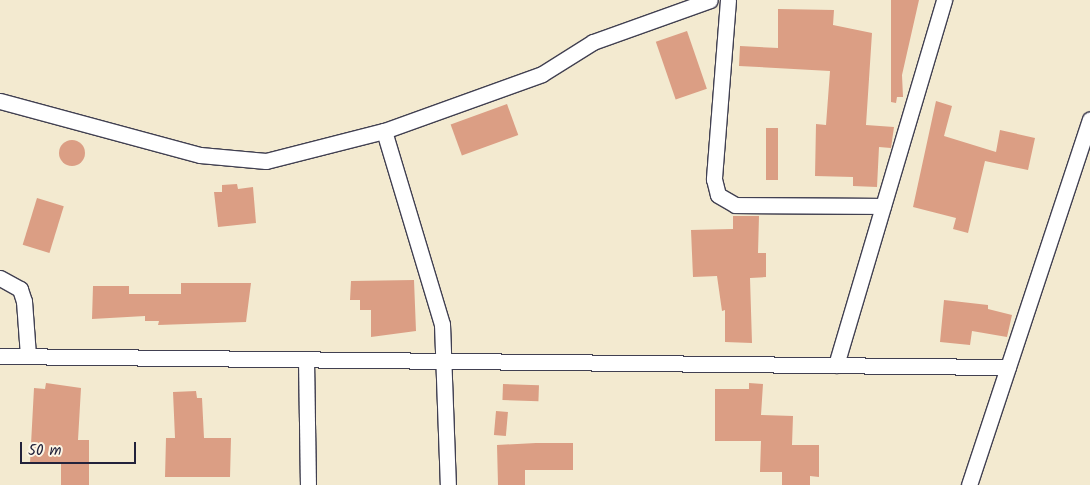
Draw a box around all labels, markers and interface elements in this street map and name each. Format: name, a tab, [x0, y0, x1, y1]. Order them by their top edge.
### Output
scale bar	[22, 432, 139, 464]
text: 50 m	[28, 439, 62, 463]

